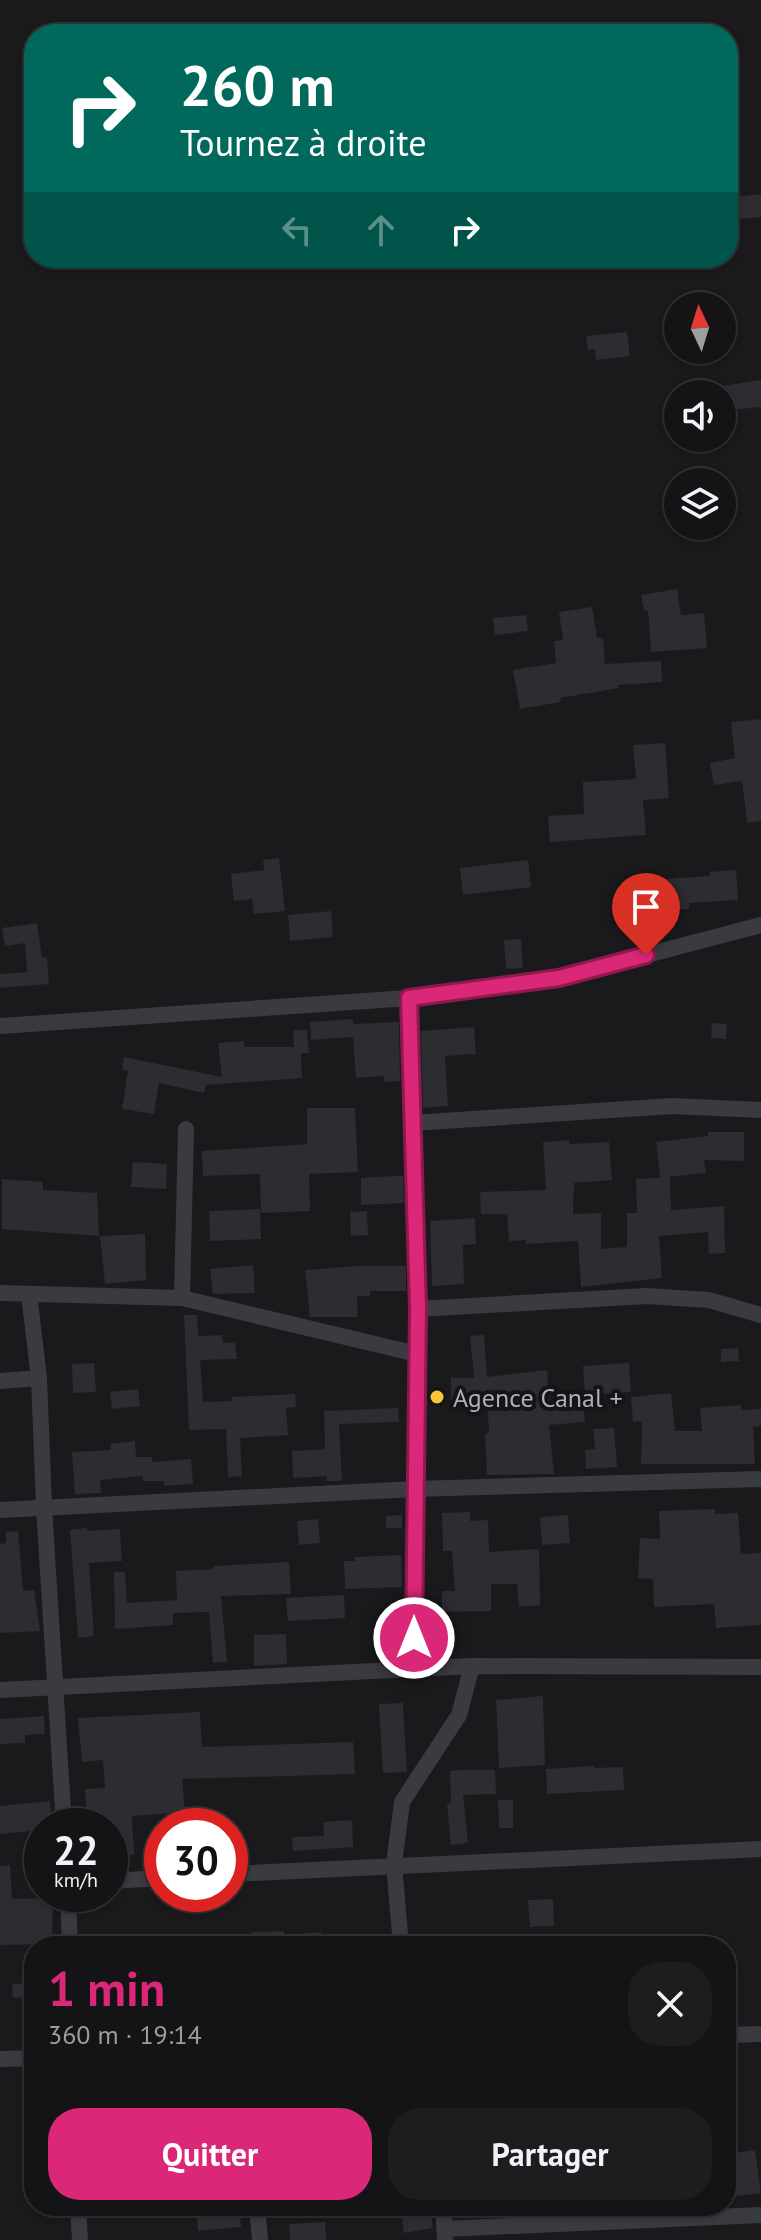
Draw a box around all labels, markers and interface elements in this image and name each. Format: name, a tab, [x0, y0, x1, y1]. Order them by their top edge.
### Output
text: 260 m	[180, 49, 335, 121]
icon: right	[48, 56, 152, 160]
text: Tournez à droite	[180, 119, 427, 166]
icon: left	[275, 208, 319, 252]
icon: ahead	[359, 208, 403, 252]
icon: right	[443, 208, 487, 252]
north arrow	[664, 292, 736, 364]
map controls	[664, 292, 736, 540]
button: sound	[664, 380, 736, 452]
button: layers	[664, 468, 736, 540]
pin	[612, 873, 680, 955]
icon: arrive	[624, 885, 668, 929]
place label: Agence Canal +	[453, 1381, 623, 1414]
marker: Agence Canal +	[428, 1388, 446, 1406]
position arrow	[372, 1596, 456, 1680]
speed limit sign: 30	[144, 1808, 248, 1912]
text: 22	[53, 1824, 99, 1876]
text: km/h	[54, 1867, 98, 1893]
text: 1 min	[48, 1957, 165, 2019]
button: close	[628, 1962, 712, 2046]
text: 360 m · 19:14	[48, 2018, 202, 2051]
button: Quitter	[48, 2108, 372, 2200]
button: Partager	[388, 2108, 712, 2200]

